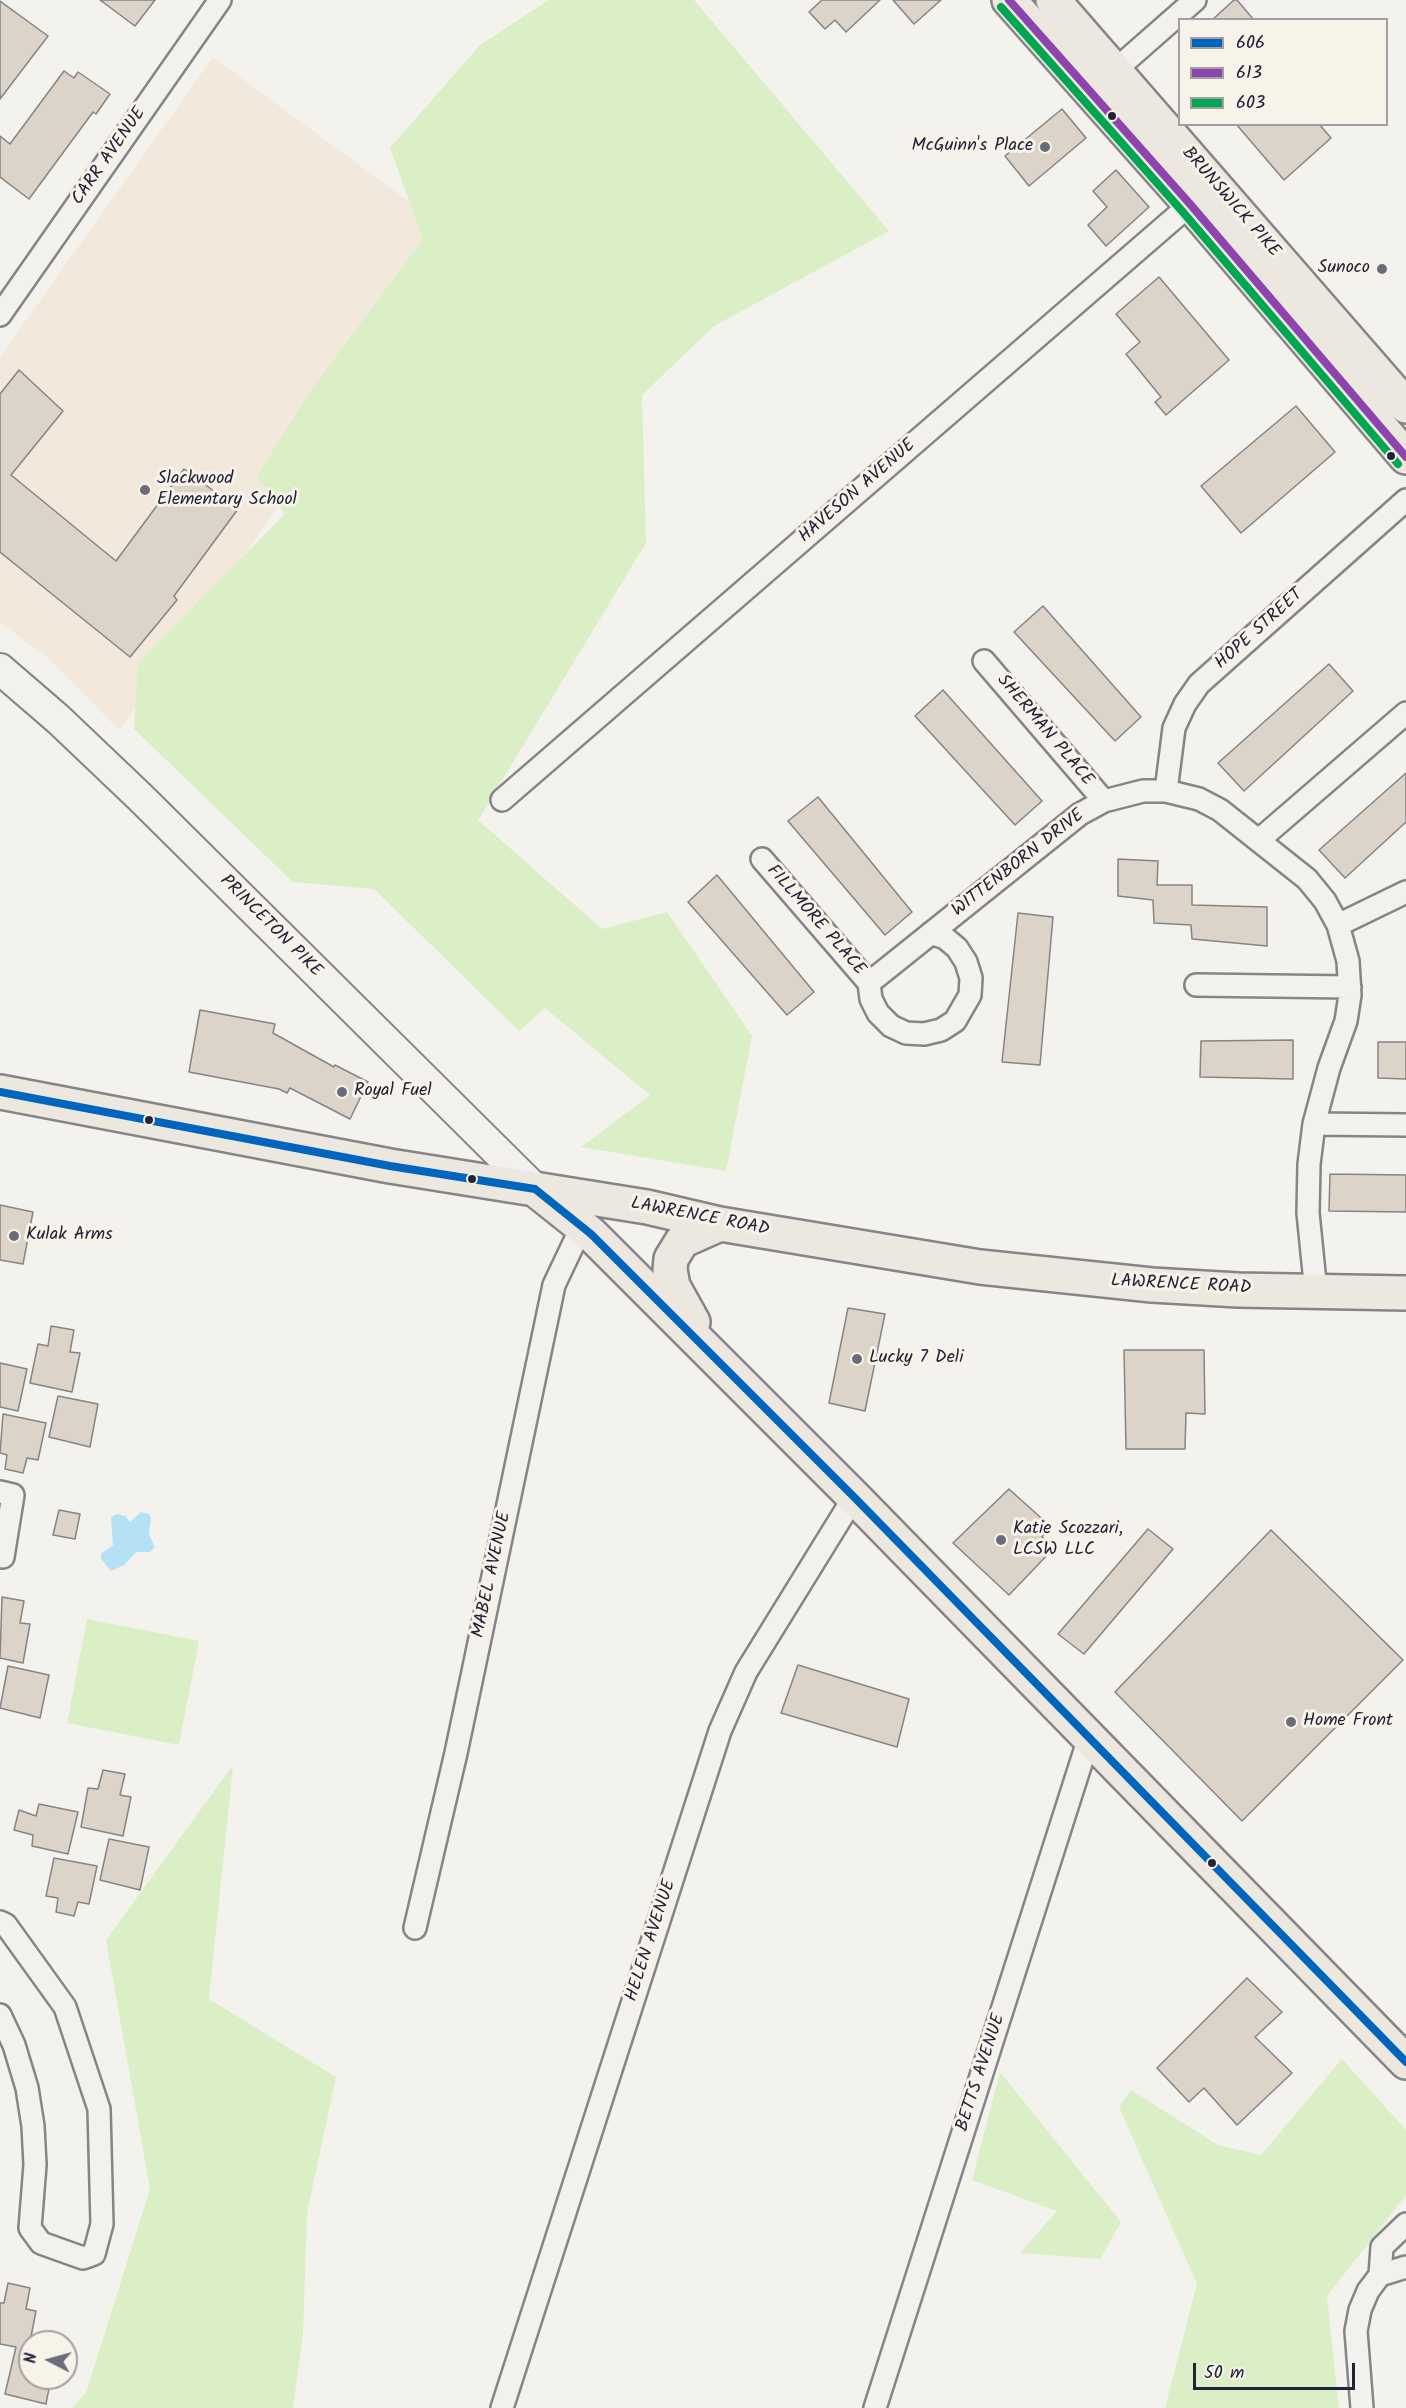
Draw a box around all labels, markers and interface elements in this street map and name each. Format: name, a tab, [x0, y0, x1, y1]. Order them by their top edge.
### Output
legend	[1178, 18, 1388, 126]
text: 606	[1236, 29, 1265, 58]
text: 613	[1236, 59, 1262, 88]
text: 603	[1236, 89, 1265, 118]
street label: CARR AVENUE	[68, 104, 152, 210]
unlabelled marker	[1106, 110, 1118, 122]
place label: McGuinn's Place	[911, 136, 1033, 158]
marker: McGuinn's Place	[1038, 140, 1052, 154]
street label: BRUNSWICK PIKE	[1176, 143, 1284, 263]
place label: Sunoco	[1318, 258, 1370, 280]
marker: Sunoco	[1375, 262, 1389, 276]
street label: HAVESON AVENUE	[795, 435, 921, 549]
unlabelled marker	[1385, 450, 1397, 462]
place label: Slackwood Elementary School	[157, 469, 297, 512]
marker: Slackwood Elementary School	[138, 483, 152, 497]
street label: HOPE STREET	[1212, 585, 1308, 675]
street label: SHERMAN PLACE	[991, 671, 1097, 791]
street label: WITTENBORN DRIVE	[949, 806, 1089, 922]
street label: FILLMORE PLACE	[761, 861, 869, 981]
street label: PRINCETON PIKE	[214, 871, 326, 983]
place label: Royal Fuel	[354, 1081, 432, 1103]
marker: Royal Fuel	[335, 1085, 349, 1099]
unlabelled marker	[143, 1114, 155, 1126]
unlabelled marker	[466, 1173, 478, 1185]
street label: LAWRENCE ROAD	[629, 1194, 771, 1242]
place label: Kulak Arms	[26, 1225, 113, 1247]
marker: Kulak Arms	[7, 1229, 21, 1243]
street label: LAWRENCE ROAD	[1110, 1272, 1252, 1300]
place label: Lucky 7 Deli	[869, 1348, 964, 1370]
marker: Lucky 7 Deli	[850, 1352, 864, 1366]
street label: MABEL AVENUE	[469, 1510, 517, 1640]
place label: Katie Scozzari, LCSW LLC	[1013, 1519, 1123, 1562]
marker: Katie Scozzari, LCSW LLC	[994, 1533, 1008, 1547]
place label: Home Front	[1303, 1711, 1393, 1733]
marker: Home Front	[1284, 1715, 1298, 1729]
unlabelled marker	[1206, 1857, 1218, 1869]
street label: HELEN AVENUE	[622, 1877, 682, 2005]
street label: BETTS AVENUE	[953, 2011, 1011, 2135]
north arrow	[18, 2330, 78, 2390]
scale bar	[1196, 2351, 1358, 2389]
text: N	[19, 2352, 45, 2365]
text: 50 m	[1204, 2359, 1244, 2388]

